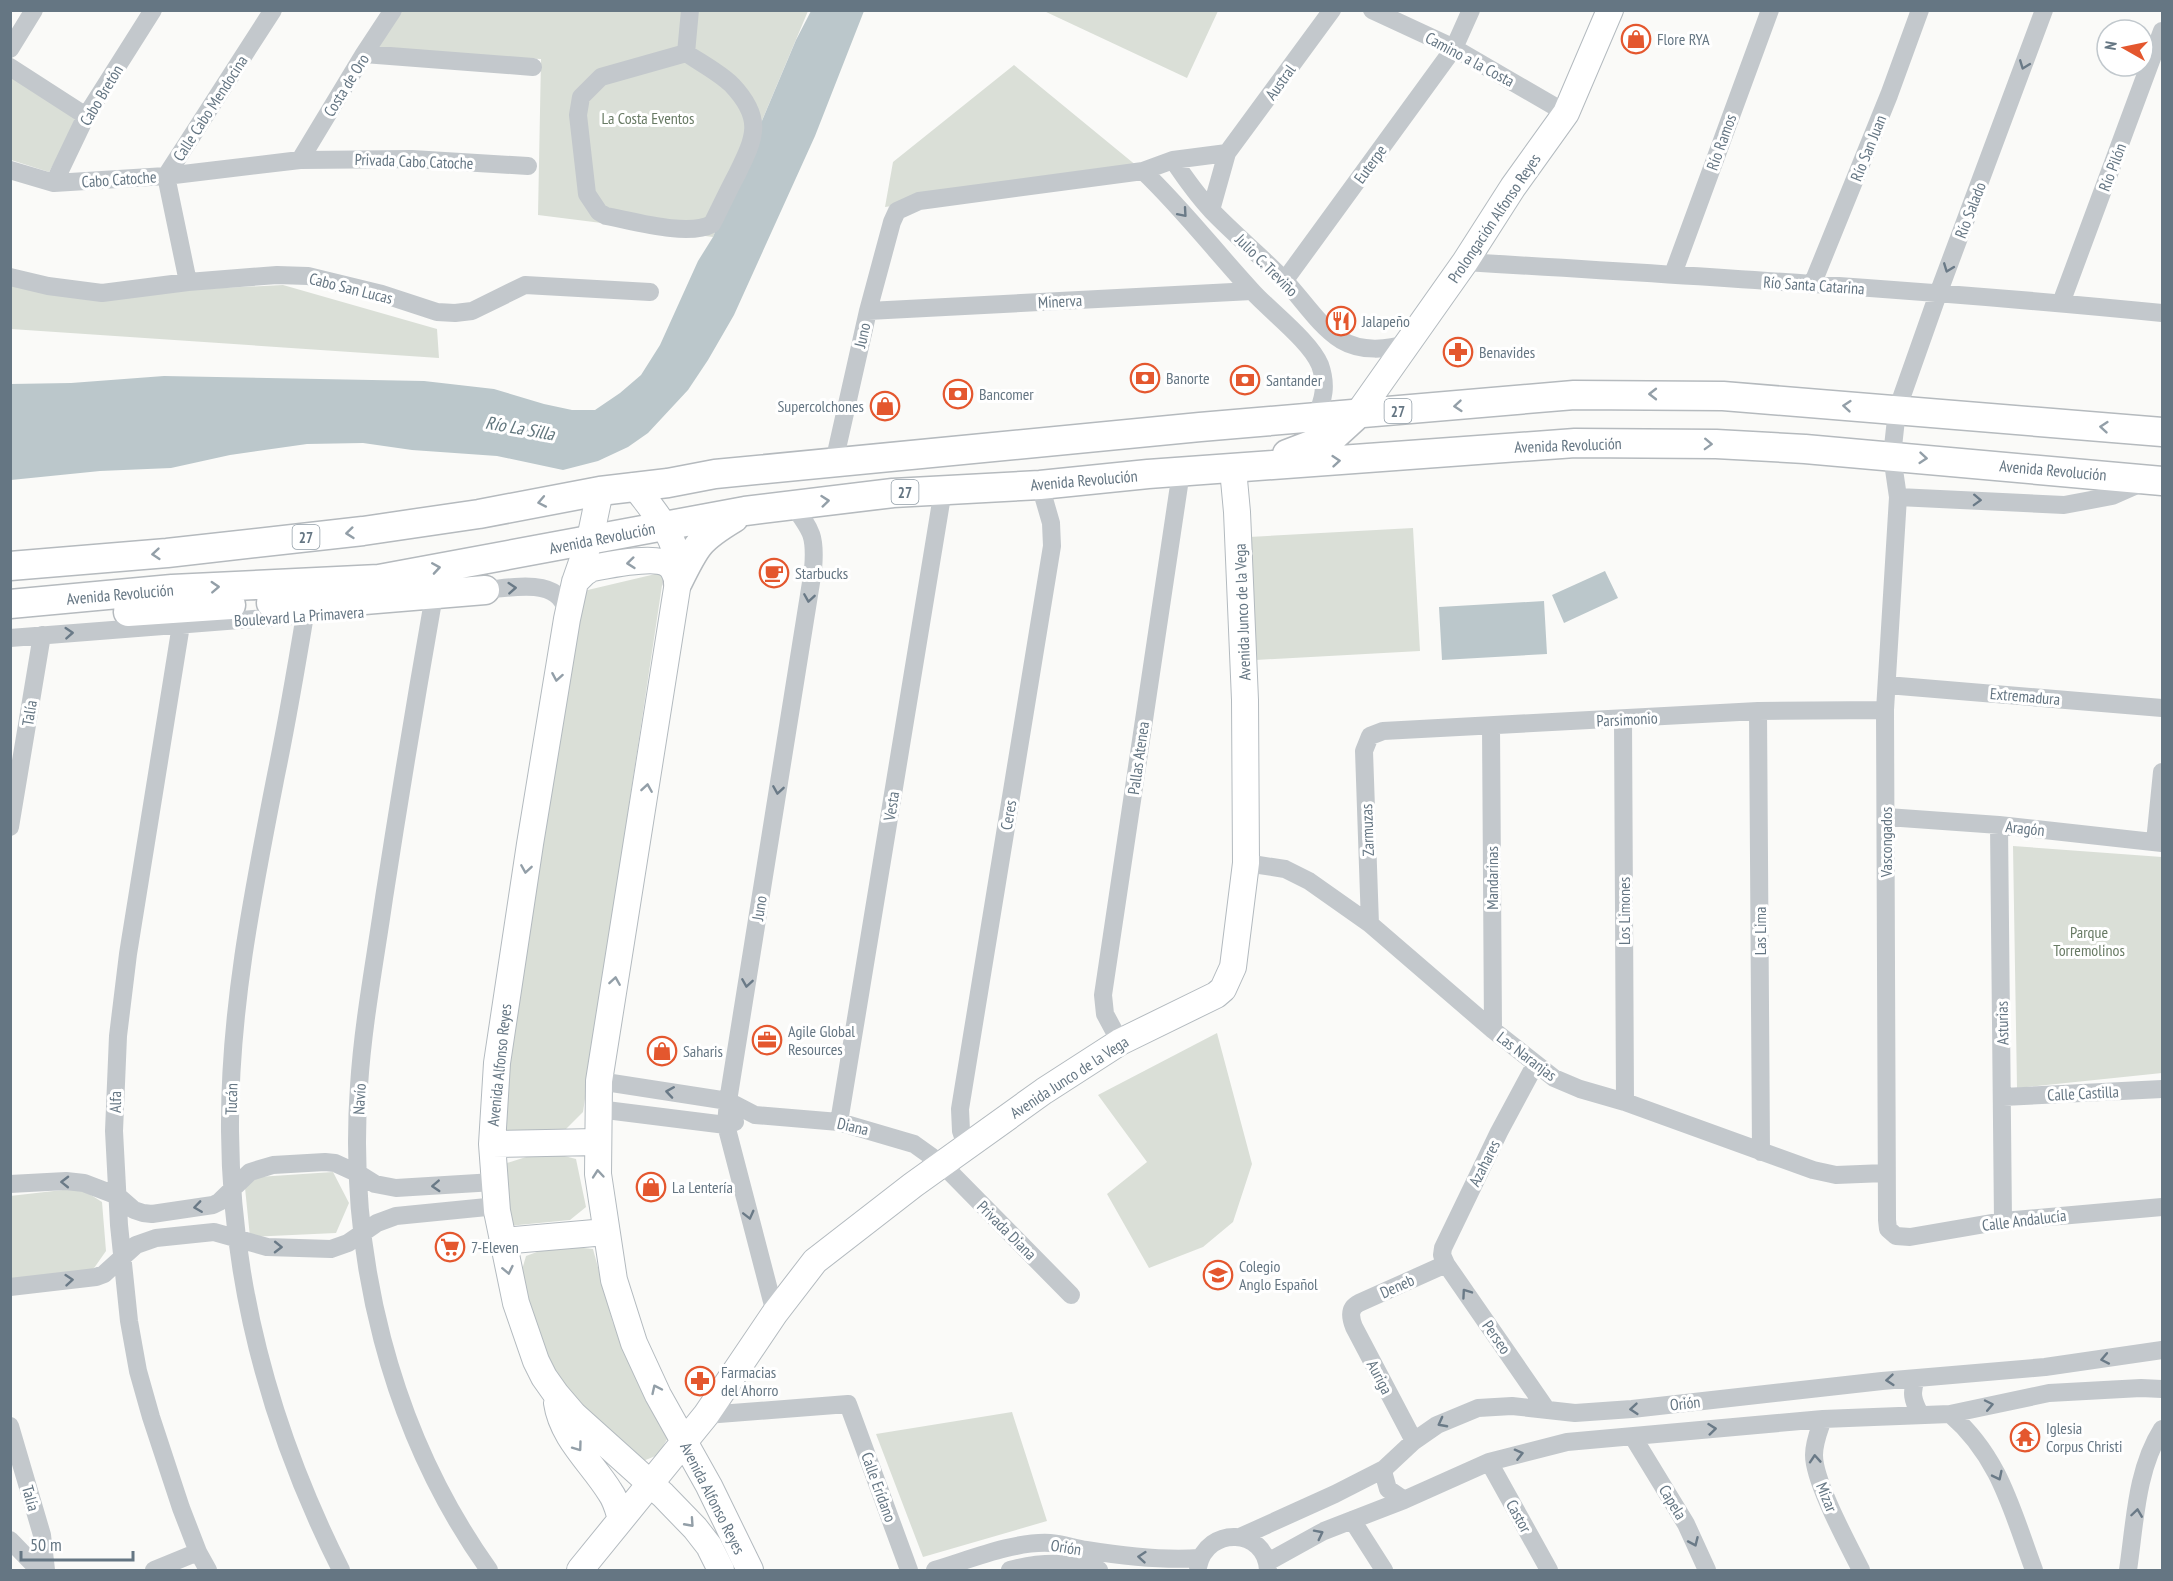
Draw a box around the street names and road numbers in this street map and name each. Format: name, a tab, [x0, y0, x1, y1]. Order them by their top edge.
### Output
street label: Camino a la Costa	[1422, 27, 1518, 91]
street label: Costa de Oro	[319, 50, 373, 120]
street label: Calle Cabo Mendocina	[168, 51, 252, 165]
street label: Austral	[1260, 60, 1300, 104]
street label: Cabo Bretón	[75, 61, 127, 129]
street label: Río Ramos	[1702, 111, 1740, 173]
street label: Río San Juan	[1846, 112, 1890, 184]
street label: Río Pilón	[2094, 140, 2130, 194]
street label: Euterpe	[1349, 141, 1391, 187]
street label: Privada Cabo Catoche	[354, 149, 474, 173]
street label: Prolongación Alfonso Reyes	[1443, 150, 1545, 286]
street label: Cabo Catoche	[81, 166, 157, 192]
street label: Río Salado	[1950, 179, 1990, 241]
street label: Julio C. Treviño	[1231, 229, 1303, 301]
street label: Cabo San Lucas	[307, 268, 395, 308]
street label: Río Santa Catarina	[1763, 271, 1865, 299]
street label: Minerva	[1037, 290, 1083, 312]
street label: Juno	[849, 321, 875, 350]
road number: 27	[1384, 399, 1412, 423]
street label: Avenida Revolución	[1514, 433, 1622, 457]
street label: Avenida Revolución	[1999, 455, 2107, 485]
street label: Avenida Revolución	[1030, 465, 1138, 495]
road number: 27	[892, 480, 918, 504]
street label: Avenida Revolución	[547, 518, 657, 558]
road number: 27	[292, 525, 320, 549]
street label: Avenida Junco de la Vega	[1230, 543, 1254, 681]
street label: Avenida Revolución	[66, 579, 174, 609]
street label: Boulevard La Primavera	[233, 601, 365, 631]
street label: Extremadura	[1989, 683, 2061, 709]
street label: Talía	[17, 699, 41, 727]
street label: Parsimonio	[1596, 707, 1658, 731]
street label: Pallas Atenea	[1123, 720, 1153, 796]
street label: Vesta	[879, 790, 903, 823]
street label: Ceres	[996, 799, 1020, 831]
street label: Zarmuzas	[1356, 803, 1378, 857]
street label: Vascongados	[1876, 807, 1896, 878]
street label: Aragón	[2004, 816, 2046, 840]
street label: Mandarinas	[1482, 846, 1502, 910]
street label: Los Limones	[1614, 877, 1634, 945]
street label: Juno	[747, 894, 771, 923]
street label: Las Lima	[1750, 907, 1770, 955]
street label: Asturias	[1992, 1001, 2012, 1045]
street label: Avenida Alfonso Reyes	[483, 1003, 515, 1127]
street label: Las Naranjas	[1493, 1027, 1561, 1085]
street label: Avenida Junco de la Vega	[1006, 1031, 1132, 1123]
street label: Calle Castilla	[2047, 1081, 2119, 1105]
street label: Tucán	[220, 1083, 242, 1115]
street label: Navío	[348, 1083, 370, 1115]
street label: Alfa	[105, 1091, 125, 1113]
street label: Diana	[835, 1113, 871, 1139]
street label: Azahares	[1464, 1136, 1504, 1190]
street label: Privada Diana	[973, 1196, 1041, 1264]
street label: Calle Andalucía	[1981, 1205, 2067, 1235]
street label: Deneb	[1377, 1270, 1417, 1302]
street label: Perseo	[1478, 1316, 1516, 1358]
street label: Auriga	[1363, 1357, 1397, 1397]
street label: Orión	[1669, 1391, 1701, 1415]
street label: Avenida Alfonso Reyes	[676, 1439, 750, 1557]
street label: Calle Erídano	[857, 1449, 901, 1525]
street label: Mizar	[1812, 1479, 1842, 1515]
street label: Capela	[1655, 1481, 1691, 1523]
street label: Talía	[18, 1483, 44, 1513]
street label: Castor	[1502, 1496, 1536, 1536]
street label: Orión	[1049, 1535, 1083, 1559]

